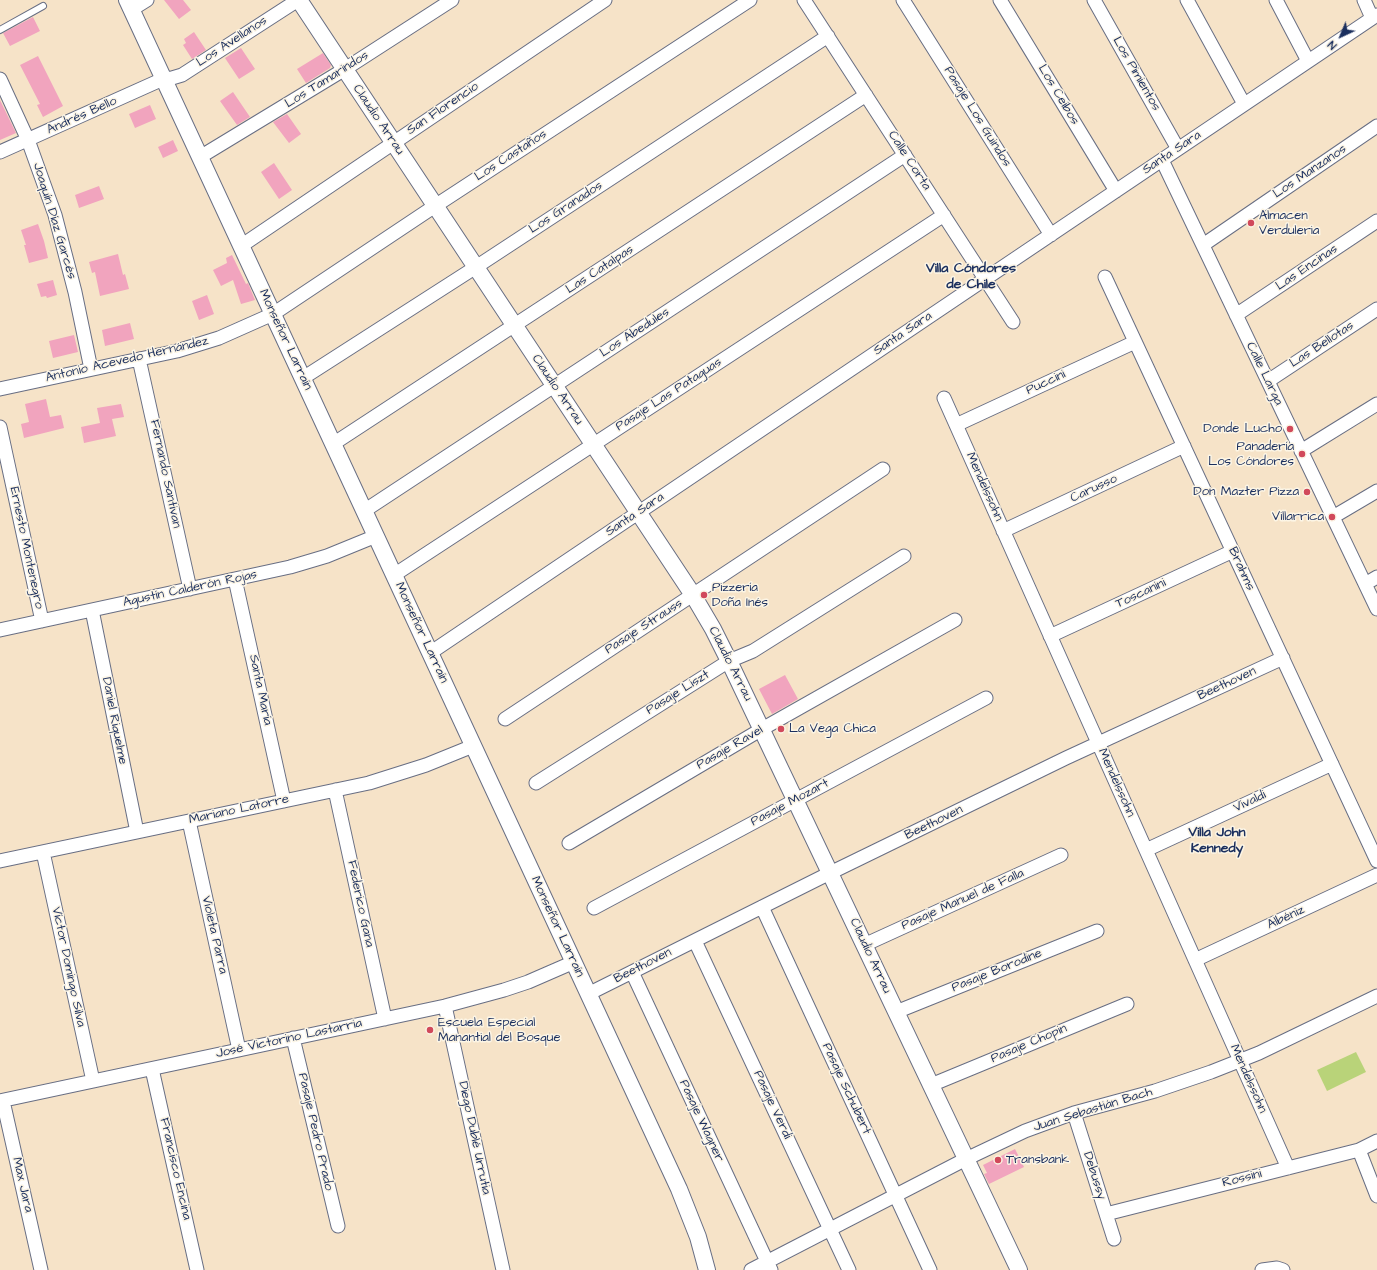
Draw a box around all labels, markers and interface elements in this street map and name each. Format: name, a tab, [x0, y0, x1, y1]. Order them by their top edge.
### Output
street label: Los Avellanos	[194, 13, 270, 71]
north arrow	[1321, 16, 1361, 56]
street label: Los Pimientos	[1108, 34, 1164, 114]
text: N	[1325, 37, 1340, 53]
street label: Los Tamarindos	[282, 48, 372, 112]
street label: Los Ceibos	[1034, 62, 1082, 128]
street label: Pasaje Los Guindos	[940, 64, 1014, 170]
street label: San Florencio	[404, 79, 482, 139]
street label: Claudio Arrau	[349, 82, 407, 158]
street label: Andrés Bello	[45, 94, 119, 138]
street label: Los Castaños	[472, 127, 550, 185]
street label: Calle Corta	[884, 128, 934, 194]
street label: Santa Sara	[1140, 128, 1204, 178]
street label: Los Manzanos	[1270, 142, 1350, 202]
street label: Joaquín Díaz Garcés	[29, 161, 79, 281]
street label: Los Granados	[526, 178, 606, 238]
place label: Almacen Verduleria	[1259, 208, 1319, 239]
marker: Almacen Verduleria	[1246, 218, 1256, 228]
street label: Las Catalpas	[563, 242, 637, 298]
street label: Las Encinas	[1273, 242, 1341, 294]
district label: Villa Cóndores de Chile	[926, 261, 1016, 294]
street label: Monseñor Larraín	[255, 287, 315, 393]
street label: Los Abedules	[597, 305, 673, 361]
street label: Santa Sara	[871, 309, 935, 359]
street label: Las Bellotas	[1287, 318, 1357, 372]
street label: Antonio Acevedo Hernández	[44, 334, 210, 386]
street label: Calle Larga	[1242, 340, 1286, 408]
street label: Claudio Arrau	[528, 352, 586, 428]
street label: Pasaje Las Pataguas	[613, 355, 725, 435]
street label: Puccini	[1024, 367, 1068, 399]
street label: Fernando Santivan	[146, 418, 184, 530]
place label: Donde Lucho	[1203, 421, 1282, 437]
marker: Donde Lucho	[1285, 424, 1295, 434]
place label: Panadería Los Cóndores	[1208, 439, 1294, 470]
marker: Panadería Los Cóndores	[1297, 449, 1307, 459]
street label: Mendelssohn	[962, 450, 1006, 524]
street label: Carusso	[1068, 471, 1120, 507]
place label: Don Mazter Pizza	[1193, 484, 1299, 500]
street label: Ernesto Montenegro	[5, 486, 47, 610]
marker: Don Mazter Pizza	[1302, 487, 1312, 497]
street label: Santa Sara	[603, 490, 667, 540]
place label: Villarrica	[1272, 509, 1324, 525]
marker: Villarrica	[1327, 512, 1337, 522]
street label: Brahms	[1224, 545, 1258, 593]
street label: Agustín Calderón Rojas	[121, 567, 259, 611]
street label: Toscanini	[1113, 576, 1169, 612]
street label: Monseñor Larraín	[391, 580, 451, 686]
place label: Pizzería Doña Inés	[712, 580, 768, 611]
marker: Pizzería Doña Inés	[699, 590, 709, 600]
street label: Pasaje Strauss	[602, 596, 686, 658]
street label: Claudio Arrau	[705, 624, 755, 704]
street label: Santa María	[245, 653, 275, 727]
street label: Beethoven	[1195, 664, 1259, 704]
street label: Pasaje Liszt	[643, 667, 713, 719]
street label: Daniel Riquelme	[98, 676, 130, 766]
place label: La Vega Chica	[789, 721, 876, 737]
street label: Pasaje Ravel	[694, 723, 766, 773]
marker: La Vega Chica	[776, 724, 786, 734]
street label: Mendelssohn	[1094, 746, 1138, 820]
street label: Pasaje Mozart	[748, 776, 832, 830]
street label: Vivaldi	[1231, 788, 1269, 816]
street label: Mariano Latorre	[188, 792, 290, 828]
street label: Beethoven	[902, 802, 966, 844]
district label: Villa John Kennedy	[1188, 825, 1246, 858]
street label: Federico Gana	[343, 859, 377, 949]
street label: Pasaje Manuel de Falla	[899, 866, 1027, 934]
street label: Monseñor Larraín	[527, 874, 587, 980]
street label: Violeta Parra	[197, 895, 231, 975]
street label: Albéniz	[1265, 903, 1307, 933]
street label: Víctor Domingo Silva	[48, 905, 88, 1029]
street label: Claudio Arrau	[846, 916, 894, 996]
street label: Beethoven	[612, 945, 674, 987]
street label: Pasaje Borodine	[950, 946, 1044, 996]
place label: Escuela Especial Manantial del Bosque	[438, 1015, 560, 1046]
street label: José Victorino Lastarria	[215, 1016, 363, 1062]
street label: Pasaje Chopin	[989, 1021, 1069, 1067]
marker: Escuela Especial Manantial del Bosque	[425, 1025, 435, 1035]
street label: Pasaje Schubert	[818, 1041, 874, 1137]
street label: Mendelssohn	[1226, 1042, 1270, 1116]
street label: Pasaje Verdi	[749, 1068, 795, 1142]
street label: Pasaje Pedro Prado	[294, 1072, 336, 1192]
street label: Pasaje Wagner	[675, 1077, 727, 1165]
street label: Diego Dublé Urrutia	[454, 1080, 494, 1196]
street label: Juan Sebastián Bach	[1032, 1084, 1154, 1136]
street label: Francisco Encina	[156, 1116, 194, 1222]
street label: Debussy	[1079, 1150, 1109, 1202]
place label: Transbank	[1006, 1152, 1069, 1168]
marker: Transbank	[993, 1155, 1003, 1165]
street label: Max Jara	[8, 1156, 36, 1214]
street label: Rossini	[1221, 1167, 1263, 1191]

